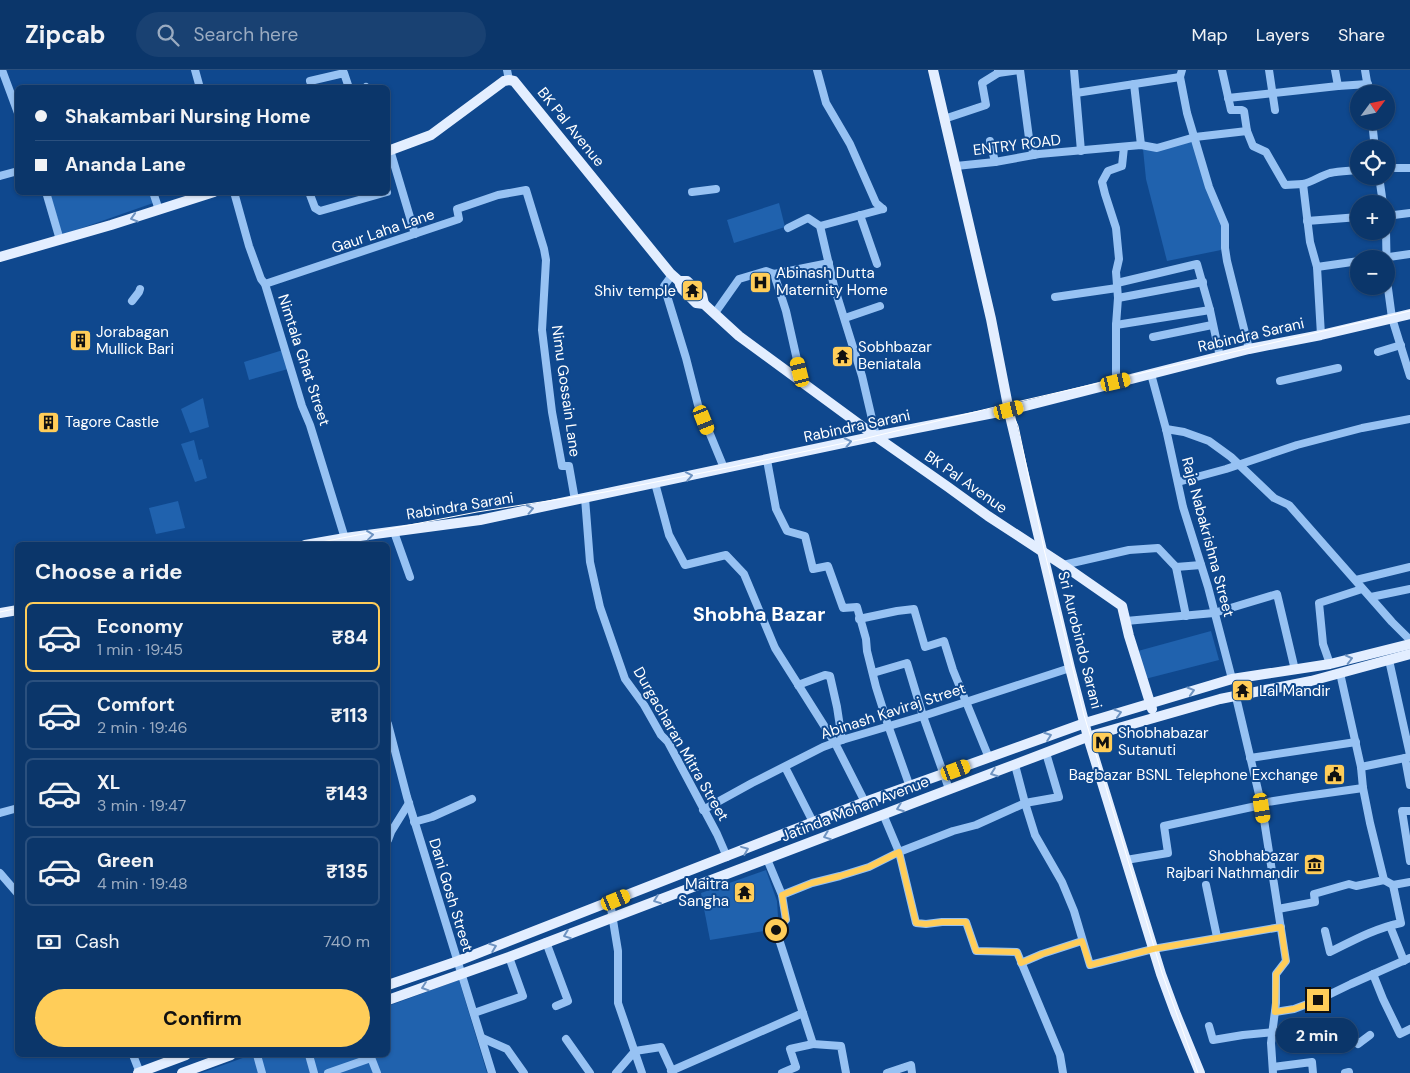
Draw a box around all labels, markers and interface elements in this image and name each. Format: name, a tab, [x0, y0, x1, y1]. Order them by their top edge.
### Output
search box	[136, 12, 486, 57]
text: Zipcab	[25, 19, 106, 50]
icon: search	[154, 21, 182, 49]
text: Search here	[194, 22, 298, 47]
text: Map	[1192, 23, 1228, 47]
text: Layers	[1256, 23, 1310, 47]
text: Share	[1338, 23, 1385, 47]
street label: BK Pal Avenue	[533, 83, 609, 171]
north arrow	[1350, 85, 1395, 130]
map controls	[1350, 85, 1395, 295]
text: Shakambari Nursing Home	[65, 104, 311, 129]
street label: ENTRY ROAD	[972, 130, 1062, 160]
button: locate	[1350, 140, 1395, 185]
text: Ananda Lane	[65, 152, 186, 177]
button: +	[1350, 195, 1395, 240]
street label: Gaur Laha Lane	[329, 204, 437, 258]
one-way arrow	[130, 212, 139, 222]
button: −	[1350, 250, 1395, 295]
place label: Abinash Dutta Maternity Home	[776, 263, 888, 300]
hospital icon: Abinash Dutta Maternity Home	[748, 270, 772, 294]
temple icon: Shiv temple	[680, 279, 704, 303]
place label: Shiv temple	[594, 281, 676, 301]
street label: Nimtala Ghat Street	[273, 292, 335, 428]
street label: Rabindra Sarani	[1196, 313, 1306, 357]
place label: Jorabagan Mullick Bari	[96, 322, 174, 359]
street label: Nimu Gossain Lane	[547, 324, 585, 458]
building icon: Jorabagan Mullick Bari	[68, 329, 92, 353]
place label: Sobhbazar Beniatala	[858, 337, 932, 374]
temple icon: Sobhbazar Beniatala	[830, 344, 854, 368]
car	[789, 356, 810, 388]
car	[1099, 371, 1132, 393]
car	[992, 399, 1025, 421]
car	[691, 403, 716, 437]
street label: Rabindra Sarani	[802, 405, 912, 447]
building icon: Tagore Castle	[37, 410, 61, 434]
place label: Tagore Castle	[65, 412, 159, 432]
one-way arrow	[844, 438, 853, 448]
street label: BK Pal Avenue	[921, 446, 1011, 518]
street label: Raja Nabakrishna Street	[1177, 455, 1239, 619]
one-way arrow	[685, 471, 694, 481]
street label: Rabindra Sarani	[405, 488, 515, 524]
one-way arrow	[526, 504, 535, 515]
one-way arrow	[366, 530, 374, 541]
text: Choose a ride	[35, 557, 183, 586]
street label: Sri Aurobindo Sarani	[1053, 569, 1107, 711]
district label: Shobha Bazar	[693, 601, 825, 627]
text: Economy	[97, 614, 184, 639]
icon: car	[37, 615, 82, 660]
text: ₹84	[332, 625, 368, 650]
text: 1 min · 19:45	[97, 639, 183, 660]
one-way arrow	[1344, 655, 1352, 665]
street label: Durgacharan Mitra Street	[629, 663, 733, 825]
street label: Abinash Kaviraj Street	[818, 678, 968, 744]
temple icon: Lal Mandir	[1231, 679, 1255, 703]
place label: Lal Mandir	[1259, 681, 1331, 701]
one-way arrow	[1187, 687, 1195, 697]
text: Comfort	[97, 692, 175, 717]
icon: car	[37, 693, 82, 738]
text: ₹113	[331, 703, 368, 728]
one-way arrow	[1113, 709, 1121, 719]
text: 2 min · 19:46	[97, 717, 187, 738]
place label: Shobhabazar Sutanuti	[1118, 723, 1209, 760]
metro station icon: Shobhabazar Sutanuti	[1090, 730, 1114, 754]
one-way arrow	[1043, 732, 1052, 742]
car	[939, 758, 972, 782]
public building icon: Bagbazar BSNL Telephone Exchange	[1322, 763, 1346, 787]
place label: Bagbazar BSNL Telephone Exchange	[1069, 765, 1318, 785]
one-way arrow	[990, 767, 998, 777]
text: XL	[97, 770, 120, 795]
icon: car	[37, 771, 82, 816]
street label: Jatinda Mohan Avenue	[778, 772, 932, 846]
text: ₹143	[325, 781, 368, 806]
car	[1252, 792, 1271, 824]
text: 3 min · 19:47	[97, 795, 186, 816]
one-way arrow	[896, 802, 904, 812]
one-way arrow	[823, 830, 832, 840]
street label: Dani Gosh Street	[424, 836, 478, 954]
one-way arrow	[740, 845, 748, 855]
place label: Shobhabazar Rajbari Nathmandir	[1166, 846, 1299, 883]
text: Green	[97, 848, 154, 873]
icon: car	[37, 849, 82, 894]
museum icon: Shobhabazar Rajbari Nathmandir	[1303, 853, 1327, 877]
text: ₹135	[326, 859, 368, 884]
text: 4 min · 19:48	[97, 873, 188, 894]
place label: Maitra Sangha	[678, 874, 729, 911]
temple icon: Maitra Sangha	[733, 881, 757, 905]
car	[599, 887, 632, 913]
one-way arrow	[653, 894, 662, 904]
route start	[765, 919, 787, 941]
icon: cash	[35, 928, 63, 956]
text: Cash	[75, 929, 119, 954]
one-way arrow	[564, 929, 572, 939]
text: 740 m	[323, 931, 370, 952]
one-way arrow	[488, 943, 497, 953]
one-way arrow	[421, 982, 429, 992]
button: Confirm	[35, 989, 370, 1047]
route end	[1307, 989, 1329, 1011]
callout: 2 min	[1277, 1018, 1359, 1052]
text: 2 min	[1296, 1025, 1338, 1046]

